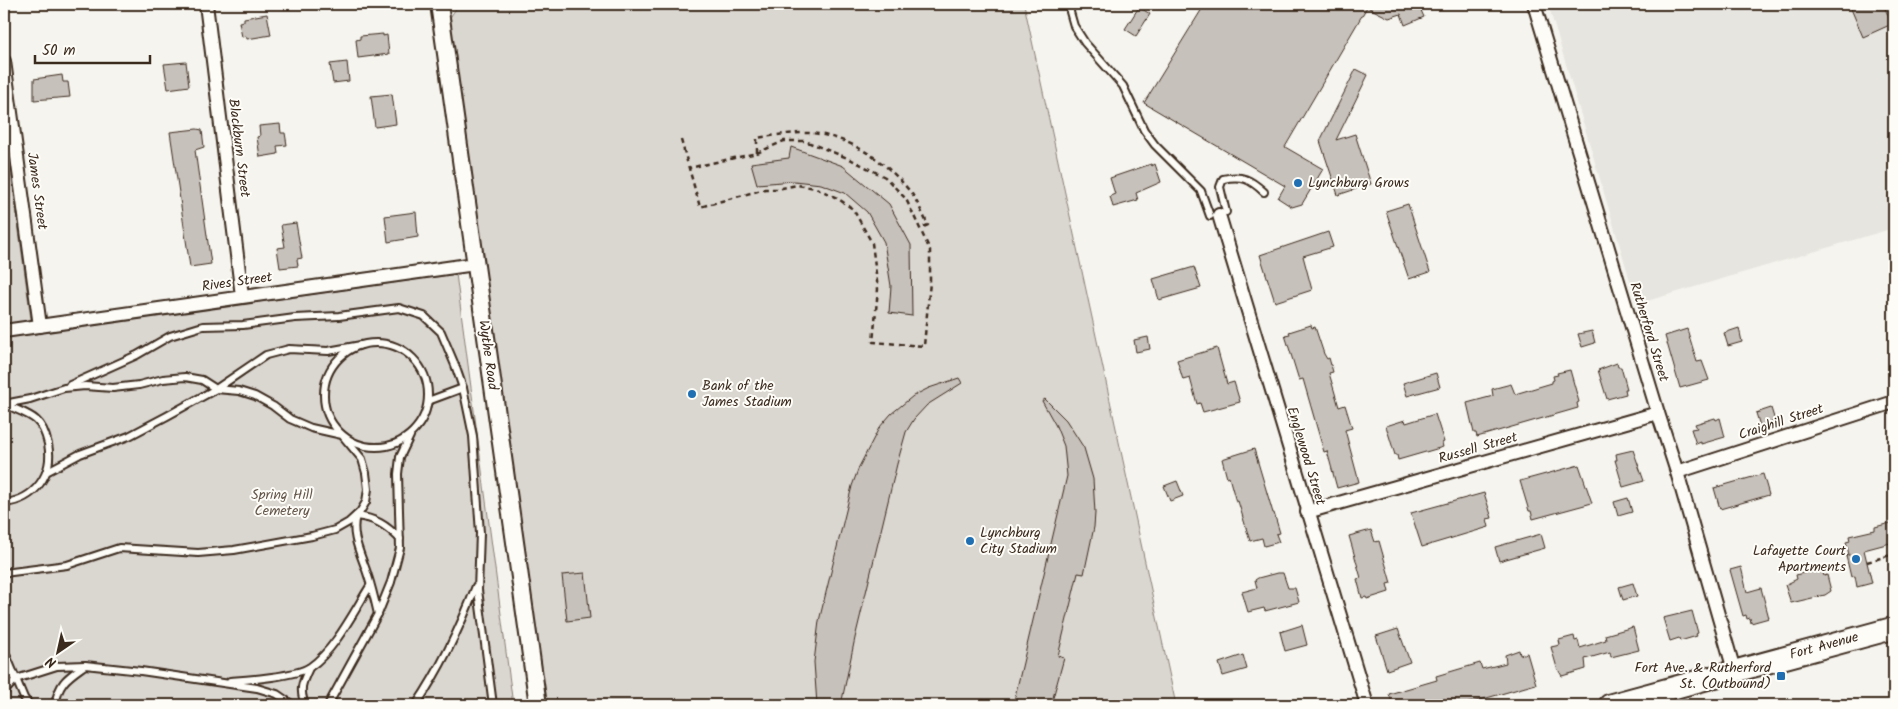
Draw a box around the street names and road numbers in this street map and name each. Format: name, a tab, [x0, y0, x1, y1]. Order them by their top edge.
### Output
street label: Blackburn Street	[222, 98, 256, 199]
street label: James Street	[21, 151, 53, 232]
street label: Rives Street	[200, 266, 274, 298]
street label: Rutherford Street	[1623, 279, 1675, 385]
street label: Wythe Road	[472, 319, 504, 392]
street label: Craighill Street	[1736, 398, 1827, 446]
street label: Englewood Street	[1281, 404, 1332, 509]
street label: Russell Street	[1436, 426, 1521, 470]
street label: Fort Avenue	[1787, 626, 1862, 666]

